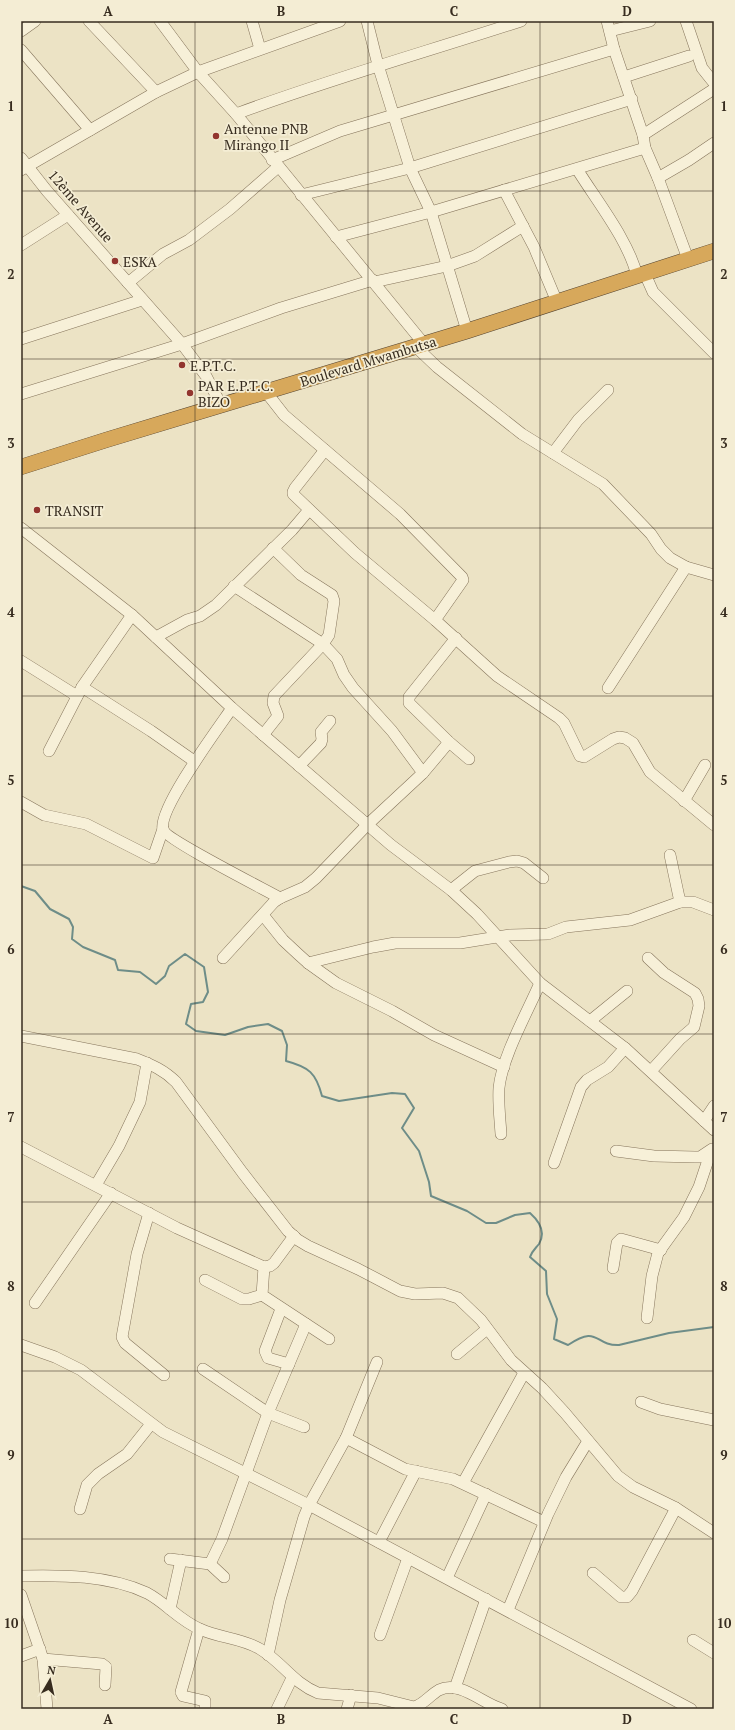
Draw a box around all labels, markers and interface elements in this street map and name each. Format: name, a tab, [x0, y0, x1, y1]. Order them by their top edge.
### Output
text: A	[103, 2, 113, 20]
text: B	[277, 2, 285, 20]
text: C	[450, 2, 458, 20]
text: D	[622, 2, 632, 20]
text: 1	[7, 97, 15, 115]
text: 1	[720, 97, 728, 115]
place label: Antenne PNB Mirango II	[224, 119, 308, 154]
marker: Antenne PNB Mirango II	[211, 131, 221, 141]
street label: 12ème Avenue	[44, 166, 118, 246]
place label: ESKA	[123, 252, 157, 271]
marker: ESKA	[110, 256, 120, 266]
text: 2	[7, 265, 15, 283]
text: 2	[720, 265, 728, 283]
street label: Boulevard Mwambutsa	[298, 331, 438, 391]
place label: E.P.T.C.	[190, 356, 236, 375]
marker: E.P.T.C.	[177, 360, 187, 370]
place label: PAR E.P.T.C. BIZO	[198, 376, 274, 411]
marker: PAR E.P.T.C. BIZO	[185, 388, 195, 398]
text: 3	[7, 434, 15, 452]
text: 3	[720, 434, 728, 452]
place label: TRANSIT	[45, 501, 104, 520]
marker: TRANSIT	[32, 505, 42, 515]
text: 4	[7, 603, 15, 621]
text: 4	[720, 603, 728, 621]
text: 5	[7, 771, 15, 789]
text: 5	[720, 771, 728, 789]
text: 6	[7, 940, 15, 958]
text: 6	[720, 940, 728, 958]
text: 7	[7, 1108, 15, 1126]
text: 7	[720, 1108, 728, 1126]
text: 8	[7, 1277, 15, 1295]
text: 8	[720, 1277, 728, 1295]
text: 9	[7, 1446, 15, 1464]
text: 9	[720, 1446, 728, 1464]
text: 10	[4, 1614, 19, 1632]
text: 10	[717, 1614, 732, 1632]
north arrow	[30, 1660, 70, 1700]
text: N	[46, 1663, 57, 1678]
text: A	[103, 1710, 113, 1728]
text: B	[277, 1710, 285, 1728]
text: C	[450, 1710, 458, 1728]
text: D	[622, 1710, 632, 1728]

